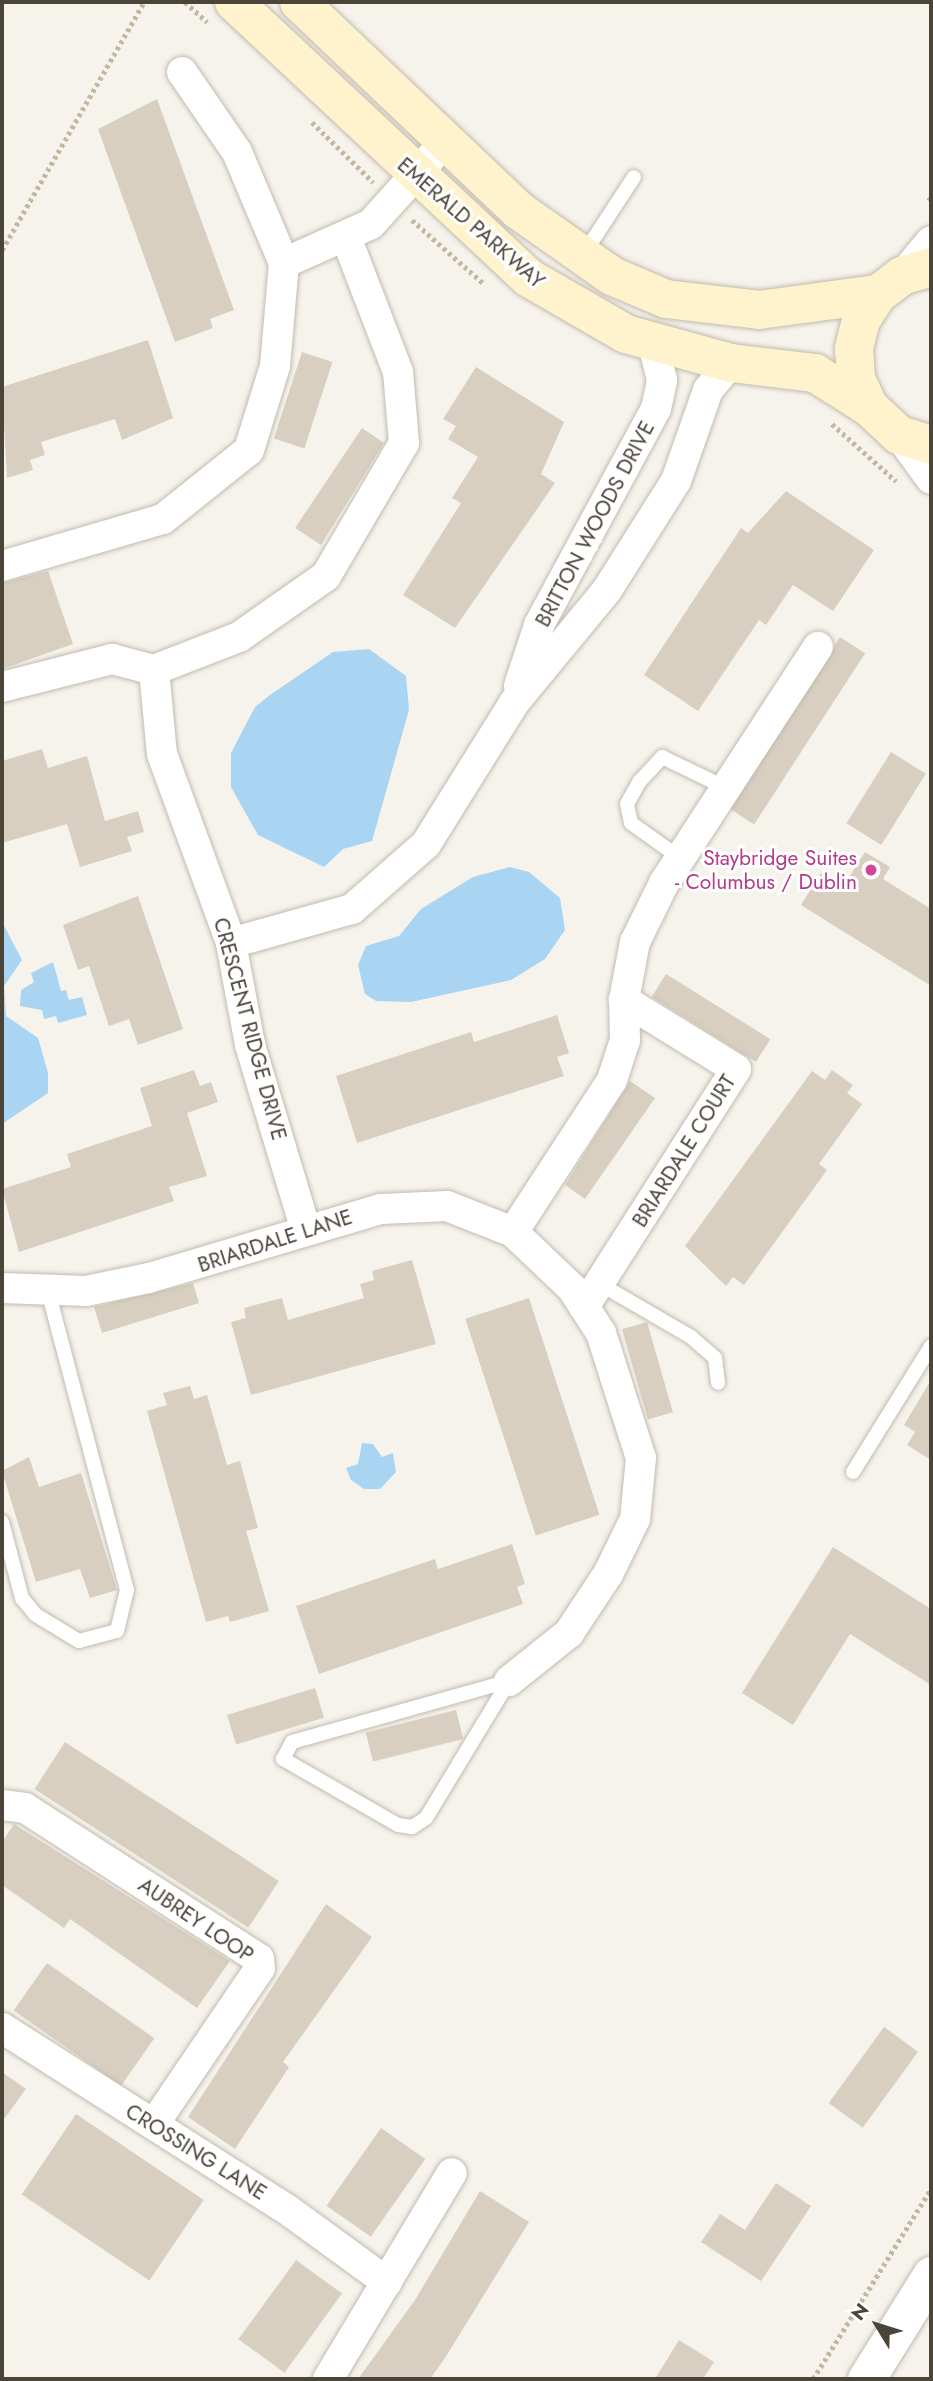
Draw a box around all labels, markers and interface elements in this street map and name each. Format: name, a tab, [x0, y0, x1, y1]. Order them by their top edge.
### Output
street label: EMERALD PARKWAY	[392, 152, 550, 294]
street label: BRITTON WOODS DRIVE	[530, 417, 660, 631]
place label: Staybridge Suites - Columbus / Dublin	[675, 845, 857, 895]
marker: Staybridge Suites - Columbus / Dublin	[863, 862, 879, 878]
street label: CRESCENT RIDGE DRIVE	[208, 915, 292, 1143]
street label: BRIARDALE COURT	[627, 1070, 741, 1232]
street label: BRIARDALE LANE	[195, 1204, 355, 1278]
street label: AUBREY LOOP	[134, 1872, 258, 1968]
street label: CROSSING LANE	[121, 2099, 271, 2205]
north arrow	[842, 2290, 912, 2360]
text: N	[845, 2298, 875, 2326]

